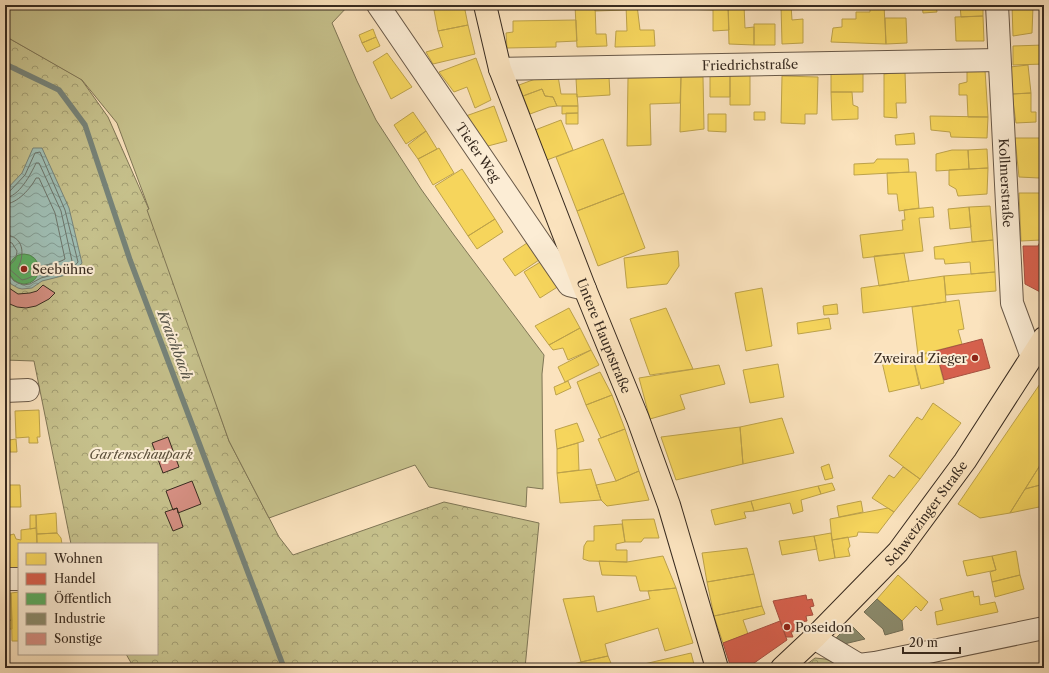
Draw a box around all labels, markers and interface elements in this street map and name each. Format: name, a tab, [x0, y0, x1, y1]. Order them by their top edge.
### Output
street label: Friedrichstraße	[702, 56, 798, 73]
street label: Tiefer Weg	[453, 119, 504, 185]
street label: Kollmerstraße	[996, 138, 1016, 228]
place label: Seebühne	[32, 261, 94, 277]
marker: Seebühne	[19, 264, 29, 274]
street label: Untere Hauptstraße	[574, 276, 635, 396]
water label: Kraichbach	[153, 307, 196, 382]
place label: Zweirad Zieger	[874, 350, 968, 366]
marker: Zweirad Zieger	[970, 353, 980, 363]
park label: Gartenschaupark	[89, 446, 193, 462]
street label: Schwetzinger Straße	[881, 457, 971, 569]
legend	[18, 543, 158, 655]
text: Wohnen	[53, 551, 103, 566]
text: Handel	[54, 571, 96, 586]
text: Öffentlich	[54, 590, 112, 606]
text: Industrie	[54, 611, 106, 626]
place label: Poseidon	[795, 619, 852, 635]
marker: Poseidon	[782, 622, 792, 632]
scale bar	[903, 629, 960, 655]
text: Sonstige	[54, 631, 102, 646]
text: 20 m	[909, 635, 938, 650]

